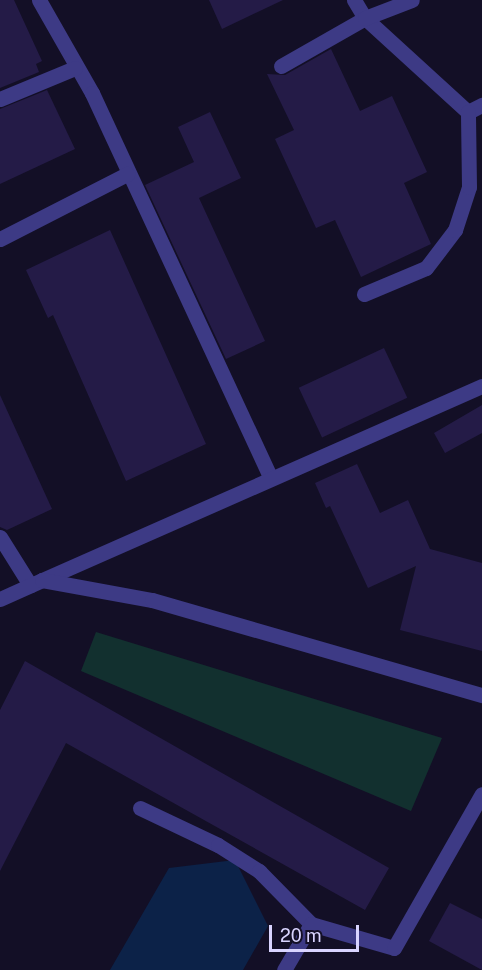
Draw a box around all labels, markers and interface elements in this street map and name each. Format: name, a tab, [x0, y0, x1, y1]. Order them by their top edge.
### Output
scale bar	[272, 913, 362, 951]
text: 20 m	[280, 925, 322, 946]

